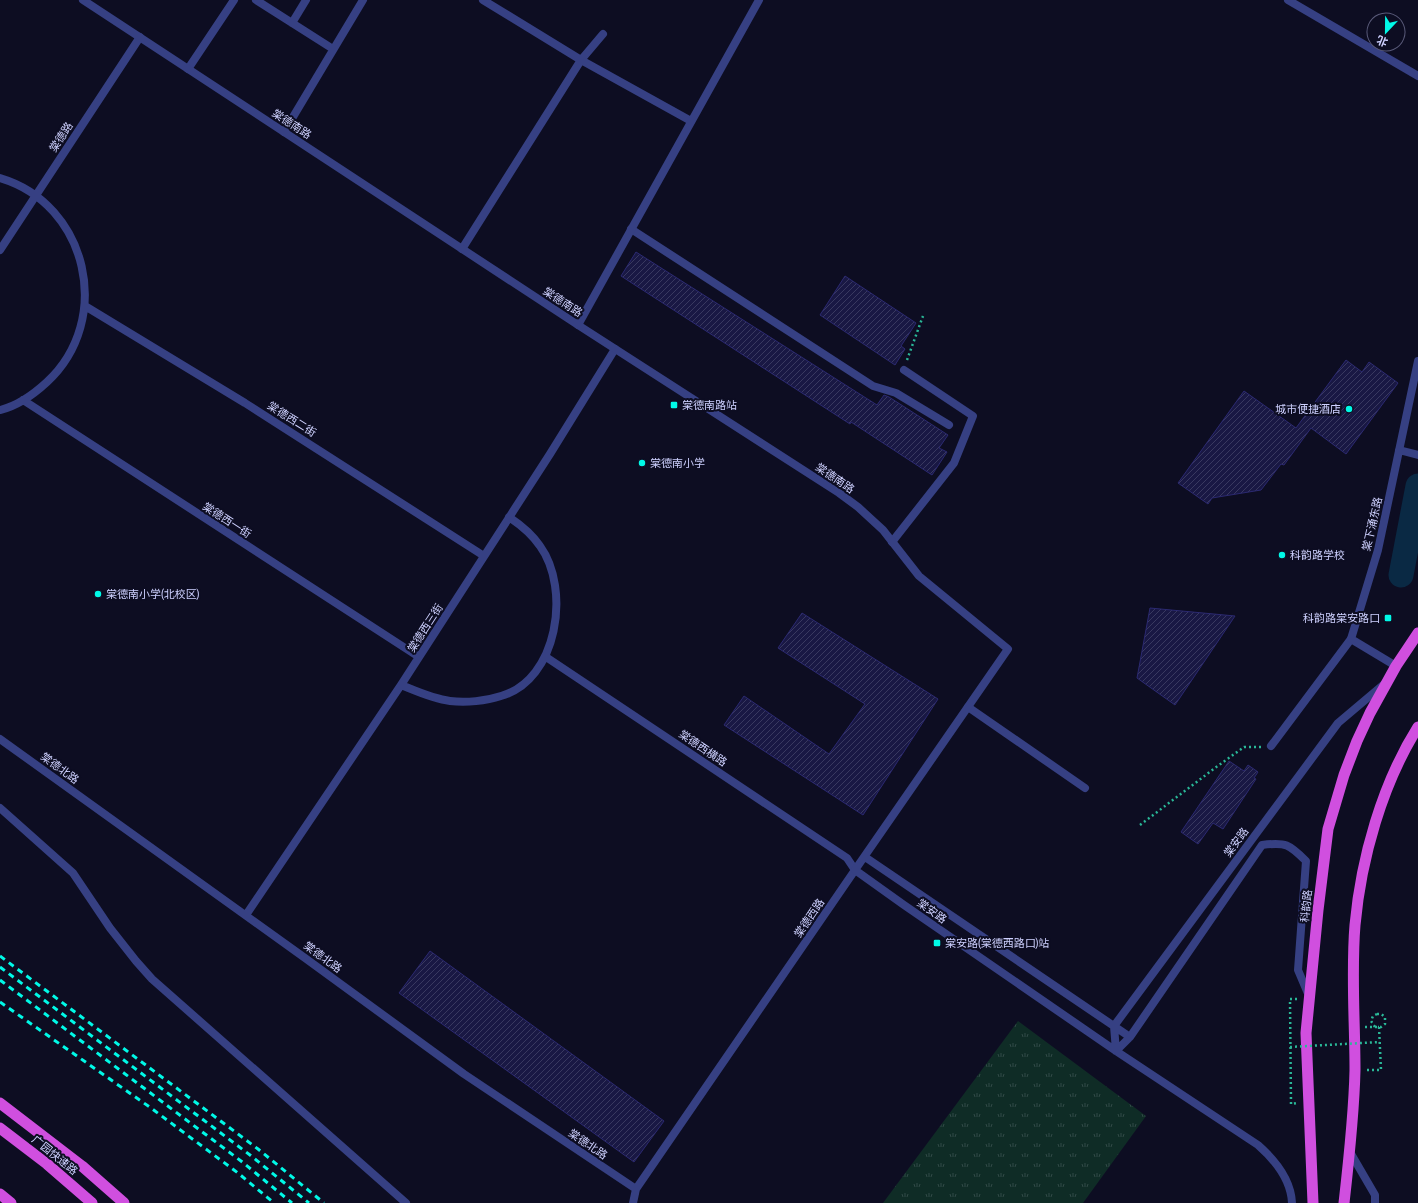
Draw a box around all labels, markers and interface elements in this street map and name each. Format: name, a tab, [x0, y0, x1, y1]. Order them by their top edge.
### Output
north arrow	[1366, 12, 1406, 52]
text: 北	[1375, 34, 1390, 49]
street label: 棠德南路	[270, 107, 314, 141]
street label: 棠德路	[47, 120, 75, 154]
street label: 棠德南路	[541, 285, 585, 319]
street label: 棠德西二街	[265, 399, 319, 439]
place label: 棠德南路站	[682, 399, 737, 411]
marker: 棠德南路站	[669, 400, 679, 410]
place label: 城市便捷酒店	[1275, 403, 1341, 415]
marker: 城市便捷酒店	[1344, 404, 1354, 414]
place label: 棠德南小学	[650, 457, 705, 469]
marker: 棠德南小学	[637, 458, 647, 468]
street label: 棠德南路	[813, 461, 857, 495]
street label: 棠下涌东路	[1360, 496, 1384, 552]
street label: 棠德西一街	[201, 500, 253, 540]
place label: 科韵路学校	[1290, 549, 1345, 561]
marker: 科韵路学校	[1277, 550, 1287, 560]
place label: 棠德南小学(北校区)	[106, 588, 200, 600]
marker: 棠德南小学(北校区)	[93, 589, 103, 599]
street label: 棠德西三街	[405, 602, 445, 654]
place label: 科韵路棠安路口	[1303, 612, 1380, 624]
marker: 科韵路棠安路口	[1383, 613, 1393, 623]
street label: 棠德西横路	[677, 728, 729, 768]
street label: 棠德北路	[39, 750, 81, 786]
street label: 棠安路	[1221, 825, 1251, 859]
street label: 科韵路	[1298, 889, 1314, 923]
street label: 棠德西路	[792, 896, 826, 940]
street label: 棠安路	[915, 897, 949, 925]
place label: 棠安路(棠德西路口)站	[945, 937, 1049, 949]
marker: 棠安路(棠德西路口)站	[932, 938, 942, 948]
street label: 棠德北路	[302, 939, 344, 975]
street label: 棠德北路	[566, 1127, 610, 1161]
street label: 广园快速路	[30, 1133, 80, 1177]

